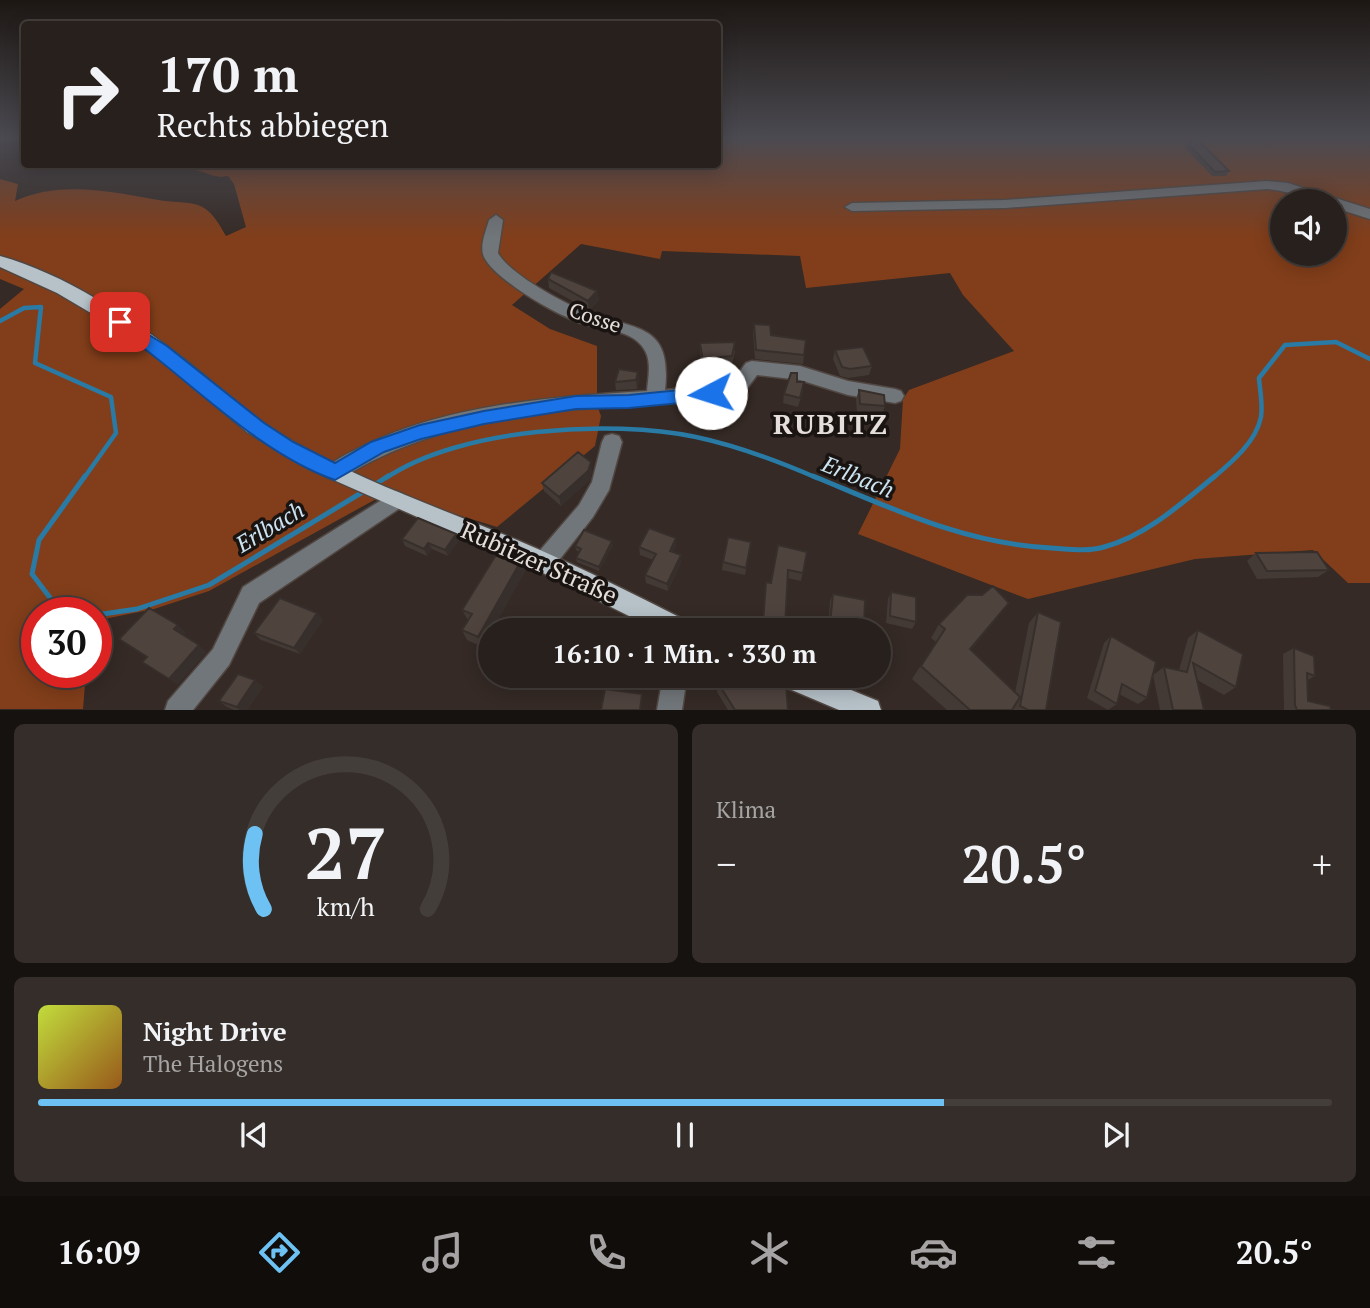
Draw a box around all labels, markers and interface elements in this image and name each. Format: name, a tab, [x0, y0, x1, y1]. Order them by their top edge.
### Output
text: 170 m	[157, 41, 299, 106]
icon: right	[42, 49, 133, 140]
text: Rechts abbiegen	[157, 104, 389, 146]
map controls	[1270, 189, 1347, 266]
button: sound	[1270, 189, 1347, 266]
pin	[90, 292, 150, 352]
street label: Cosse	[566, 295, 625, 339]
icon: arrive	[101, 303, 139, 341]
position arrow	[674, 356, 748, 430]
district label: RUBITZ	[773, 405, 889, 442]
water label: Erlbach	[817, 448, 899, 505]
water label: Erlbach	[229, 494, 310, 560]
street label: Rubitzer Straße	[456, 513, 622, 611]
speed limit sign: 30	[21, 597, 112, 688]
text: 16:10 · 1 Min. · 330 m	[552, 636, 817, 670]
text: Klima	[716, 794, 776, 825]
text: 27	[305, 804, 387, 901]
text: 20.5°	[961, 829, 1087, 898]
text: −	[716, 839, 736, 889]
text: +	[1312, 839, 1332, 889]
text: km/h	[317, 890, 375, 923]
text: Night Drive	[143, 1014, 287, 1048]
text: The Halogens	[143, 1048, 283, 1079]
icon: previous	[235, 1116, 273, 1154]
icon: pause	[666, 1116, 704, 1154]
icon: next	[1097, 1116, 1135, 1154]
icon: directions	[255, 1228, 304, 1277]
icon: music	[418, 1228, 467, 1277]
icon: phone	[582, 1228, 631, 1277]
icon: climate	[745, 1228, 794, 1277]
icon: car	[909, 1228, 958, 1277]
icon: filters	[1072, 1228, 1121, 1277]
text: 16:09	[57, 1231, 141, 1273]
text: 20.5°	[1236, 1231, 1313, 1273]

